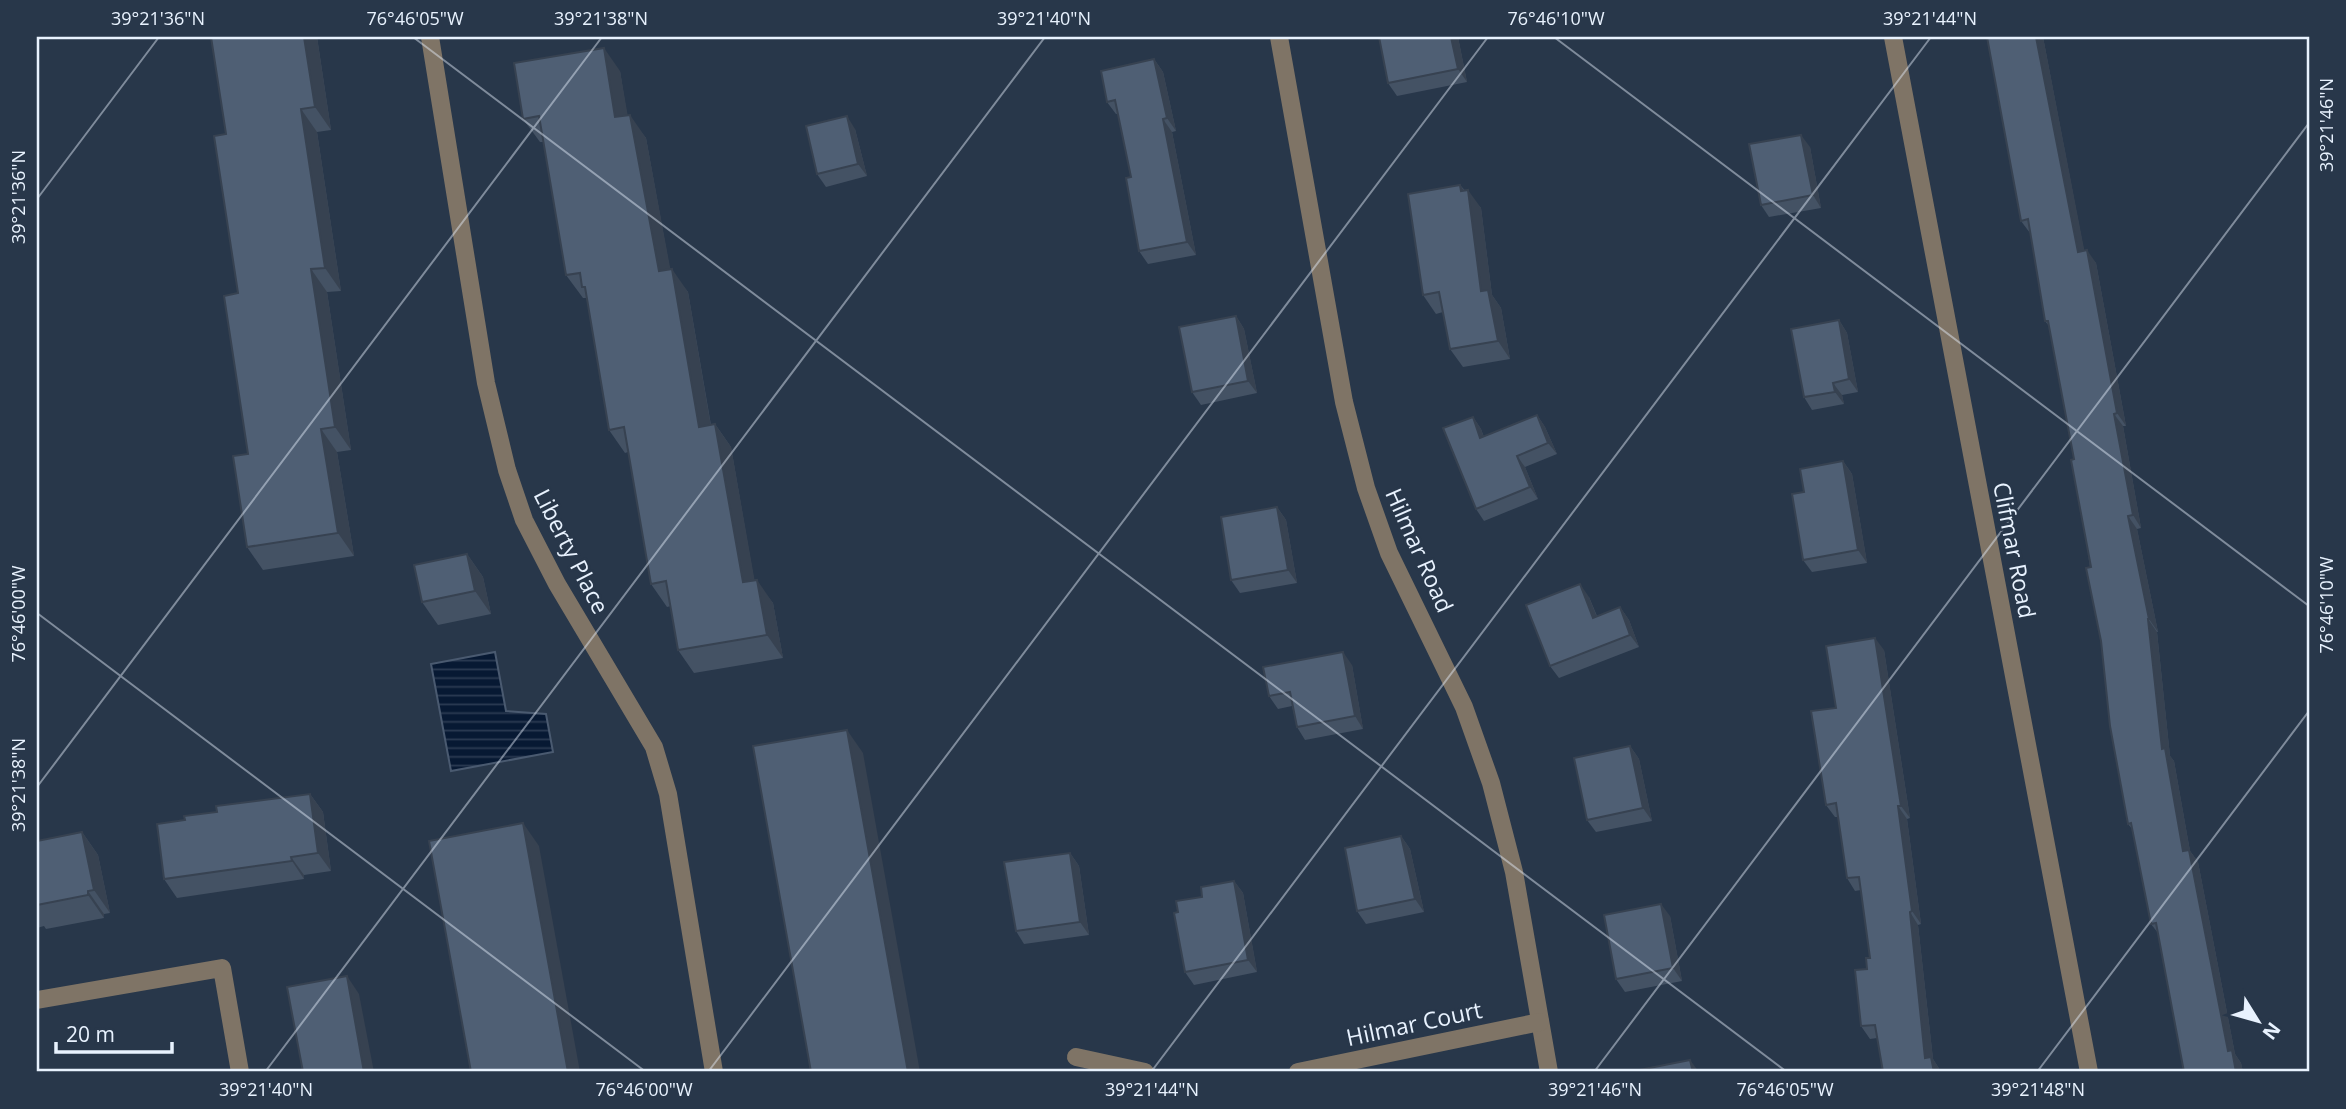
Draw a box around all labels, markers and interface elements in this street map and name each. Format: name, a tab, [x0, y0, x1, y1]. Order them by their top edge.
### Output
text: 39°21'36"N	[111, 6, 205, 30]
text: 76°46'05"W	[366, 6, 464, 30]
text: 39°21'38"N	[554, 6, 648, 30]
text: 39°21'40"N	[997, 6, 1091, 30]
text: 76°46'10"W	[1507, 6, 1605, 30]
text: 39°21'44"N	[1883, 6, 1977, 30]
text: 39°21'46"N	[2314, 78, 2338, 172]
text: 39°21'36"N	[6, 150, 30, 244]
street label: Clifmar Road	[1986, 479, 2044, 621]
street label: Liberty Place	[527, 483, 617, 619]
street label: Hilmar Road	[1378, 483, 1462, 617]
text: 76°46'10"W	[2314, 556, 2338, 654]
text: 76°46'00"W	[6, 565, 30, 663]
text: 39°21'38"N	[6, 738, 30, 832]
north arrow	[2224, 986, 2294, 1056]
street label: Hilmar Court	[1343, 993, 1485, 1053]
scale bar	[56, 1011, 172, 1055]
text: N	[2257, 1017, 2287, 1045]
text: 20 m	[66, 1020, 115, 1048]
text: 39°21'40"N	[219, 1077, 313, 1101]
text: 76°46'00"W	[595, 1077, 693, 1101]
text: 39°21'44"N	[1105, 1077, 1199, 1101]
text: 39°21'46"N	[1548, 1077, 1642, 1101]
text: 76°46'05"W	[1736, 1077, 1834, 1101]
text: 39°21'48"N	[1991, 1077, 2085, 1101]

